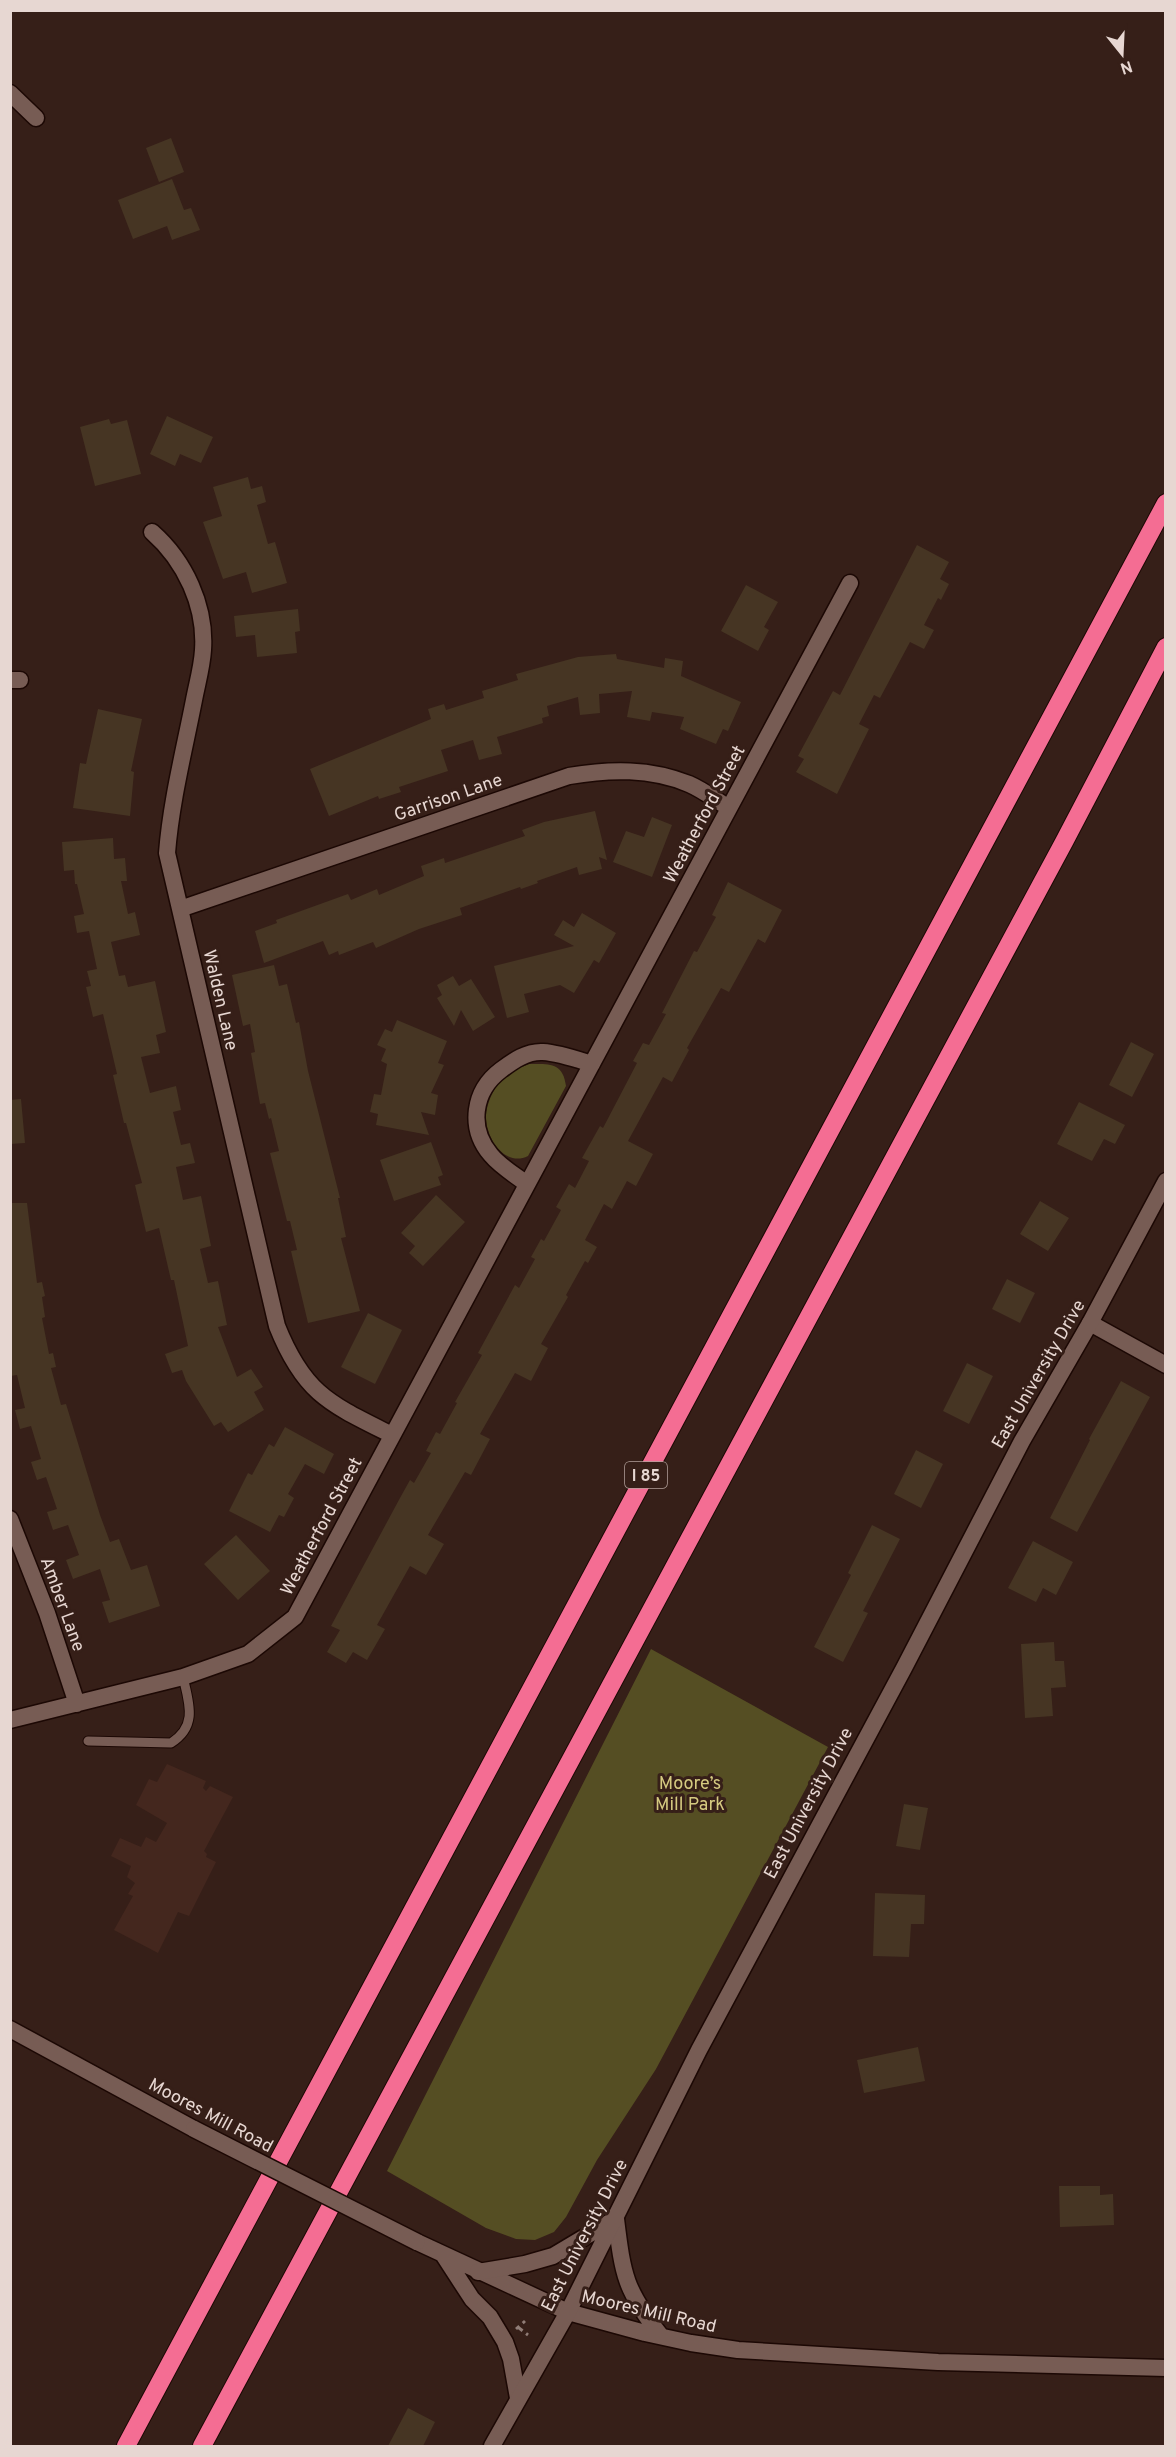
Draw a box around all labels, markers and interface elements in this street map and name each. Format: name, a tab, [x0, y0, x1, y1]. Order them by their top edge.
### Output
north arrow	[1092, 24, 1152, 84]
text: N	[1117, 55, 1135, 78]
street label: Weatherford Street	[659, 742, 751, 888]
street label: Garrison Lane	[391, 769, 506, 828]
street label: Walden Lane	[197, 948, 242, 1053]
street label: East University Drive	[987, 1296, 1091, 1453]
street label: Weatherford Street	[276, 1454, 368, 1600]
road number: I 85	[625, 1462, 667, 1488]
street label: Amber Lane	[34, 1554, 89, 1655]
street label: East University Drive	[760, 1724, 859, 1883]
park label: Moore’s Mill Park	[655, 1773, 725, 1817]
street label: Moores Mill Road	[144, 2074, 277, 2159]
street label: East University Drive	[537, 2155, 634, 2316]
street label: Moores Mill Road	[579, 2286, 718, 2339]

